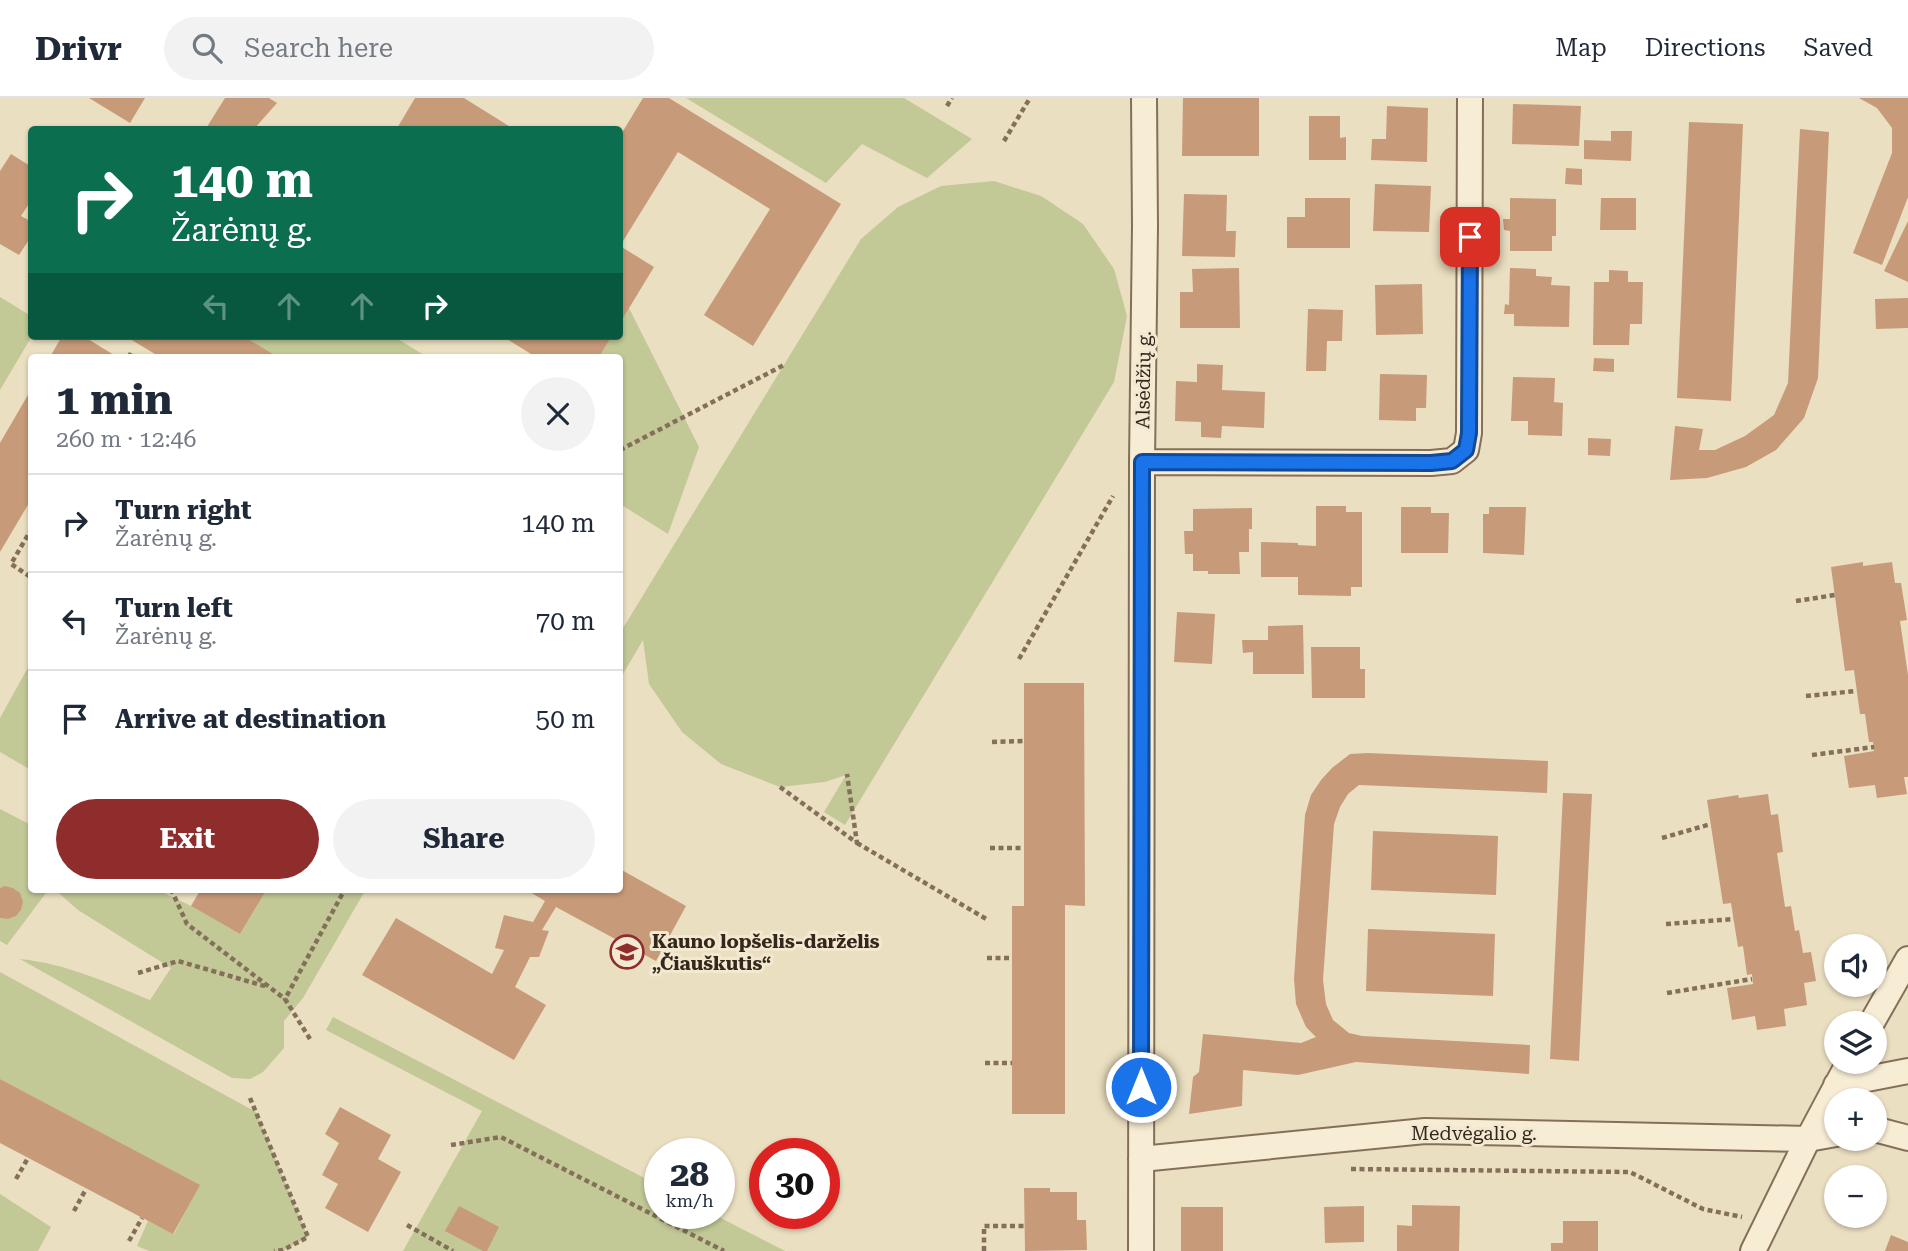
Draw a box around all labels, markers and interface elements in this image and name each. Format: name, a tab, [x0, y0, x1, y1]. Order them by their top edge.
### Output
search box	[164, 17, 654, 80]
text: Drivr	[35, 29, 122, 68]
icon: search	[188, 29, 226, 67]
text: Search here	[244, 33, 393, 63]
text: Map	[1555, 34, 1607, 62]
text: Directions	[1645, 34, 1765, 62]
text: Saved	[1803, 34, 1873, 62]
text: 140 m	[171, 152, 313, 209]
icon: right	[56, 154, 147, 245]
pin	[1440, 207, 1500, 267]
text: Žarėnų g.	[171, 211, 313, 249]
icon: arrive	[1451, 218, 1489, 256]
icon: left	[197, 287, 235, 325]
icon: ahead	[270, 287, 308, 325]
icon: ahead	[343, 287, 381, 325]
icon: right	[416, 287, 454, 325]
street label: Alsėdžių g.	[1131, 331, 1156, 429]
text: 1 min	[56, 375, 173, 424]
button: close	[521, 377, 595, 451]
text: 260 m · 12:46	[56, 426, 196, 453]
text: Turn right	[115, 495, 251, 525]
icon: right	[56, 504, 94, 542]
text: 140 m	[521, 508, 595, 538]
text: Žarėnų g.	[115, 525, 217, 552]
text: Turn left	[115, 593, 233, 623]
icon: left	[56, 602, 94, 640]
text: 70 m	[536, 606, 595, 636]
text: Žarėnų g.	[115, 623, 217, 650]
icon: arrive	[56, 700, 94, 738]
text: Arrive at destination	[115, 704, 386, 734]
text: 50 m	[536, 704, 595, 734]
button: Exit	[56, 799, 319, 879]
button: Share	[333, 799, 595, 879]
place label: Kauno lopšelis-darželis „Čiauškutis“	[652, 930, 880, 975]
school or university icon: Kauno lopšelis-darželis „Čiauškutis“	[608, 933, 646, 971]
map controls	[1824, 934, 1887, 1228]
button: sound	[1824, 934, 1887, 997]
button: layers	[1824, 1011, 1887, 1074]
position arrow	[1104, 1050, 1178, 1124]
button: +	[1824, 1088, 1887, 1151]
street label: Medvėgalio g.	[1411, 1122, 1537, 1145]
speed limit sign: 30	[749, 1138, 840, 1229]
text: 28	[670, 1154, 709, 1195]
button: −	[1824, 1165, 1887, 1228]
text: km/h	[665, 1190, 714, 1211]

